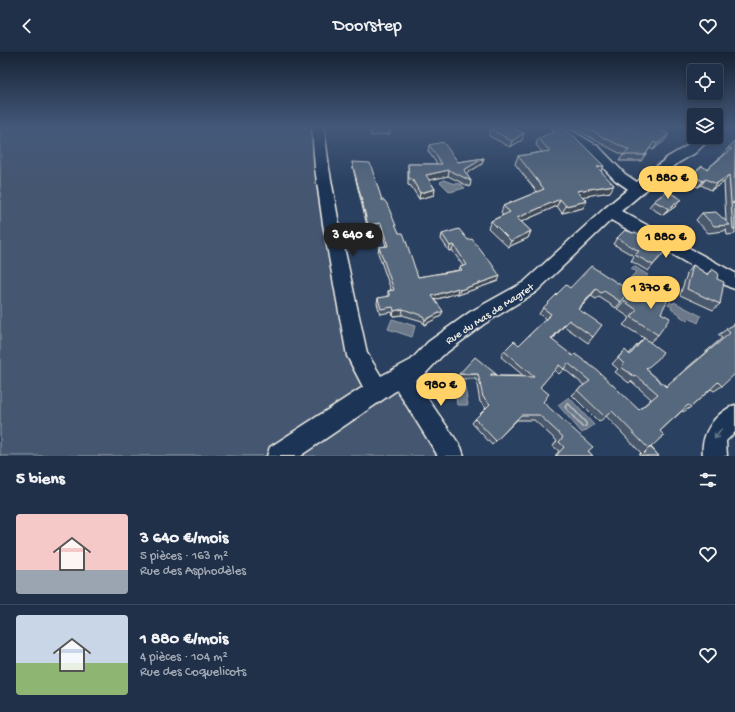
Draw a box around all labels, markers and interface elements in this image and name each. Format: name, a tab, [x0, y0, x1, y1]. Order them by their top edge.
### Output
icon: back	[16, 15, 38, 37]
icon: heart	[697, 15, 719, 37]
text: Doorstep	[333, 16, 402, 37]
map controls	[687, 64, 723, 144]
button: locate	[687, 64, 723, 100]
button: layers	[687, 108, 723, 144]
pin: 1 880 €	[631, 166, 705, 200]
text: 1 880 €	[648, 171, 688, 186]
pin: 3 640 €	[316, 223, 390, 257]
pin: 1 880 €	[629, 225, 703, 259]
text: 3 640 €	[333, 228, 373, 243]
text: 1 880 €	[646, 230, 686, 245]
pin: 1 370 €	[614, 276, 688, 310]
street label: Rue du Mas de Magret	[444, 281, 538, 348]
text: 1 370 €	[631, 281, 671, 296]
pin: 980 €	[413, 373, 469, 407]
text: 980 €	[425, 378, 457, 393]
one-way arrow	[714, 428, 723, 439]
icon: filters	[697, 469, 719, 491]
text: 5 biens	[16, 470, 65, 490]
text: 3 640 €/mois	[140, 529, 228, 549]
icon: home	[48, 530, 96, 578]
icon: heart	[697, 543, 719, 565]
text: 5 pièces · 163 m²	[140, 549, 228, 564]
text: Rue des Asphodèles	[140, 564, 246, 579]
text: 1 880 €/mois	[140, 630, 228, 650]
icon: home	[48, 631, 96, 679]
icon: heart	[697, 644, 719, 666]
text: 4 pièces · 104 m²	[140, 650, 228, 665]
text: Rue des Coquelicots	[140, 665, 246, 680]

